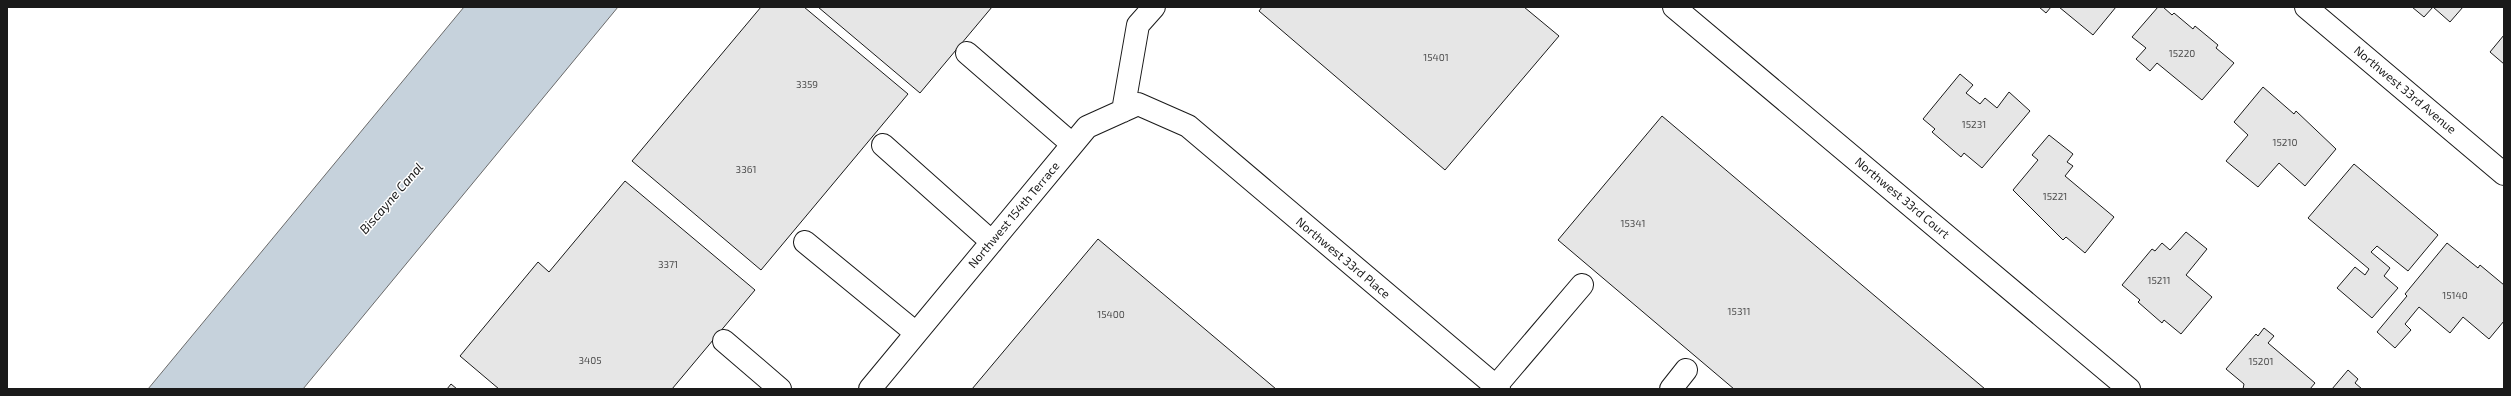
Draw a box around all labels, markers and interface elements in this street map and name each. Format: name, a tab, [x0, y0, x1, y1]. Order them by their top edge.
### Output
street label: Northwest 33rd Avenue	[2352, 42, 2459, 136]
house number: 15220	[2169, 47, 2195, 59]
house number: 15401	[1423, 51, 1449, 63]
house number: 3359	[796, 78, 818, 90]
house number: 15231	[1962, 118, 1986, 130]
house number: 15210	[2273, 136, 2297, 148]
street label: Northwest 33rd Court	[1853, 154, 1953, 241]
street label: Northwest 154th Terrace	[965, 158, 1062, 270]
water label: Biscayne Canal	[356, 159, 426, 237]
house number: 3361	[736, 163, 756, 175]
house number: 15221	[2043, 190, 2067, 202]
street label: Northwest 33rd Place	[1294, 214, 1393, 301]
house number: 15341	[1620, 217, 1646, 229]
house number: 3371	[658, 258, 678, 270]
house number: 15211	[2148, 274, 2170, 286]
house number: 15140	[2442, 289, 2468, 301]
house number: 15311	[1728, 305, 1750, 317]
house number: 15400	[1097, 308, 1125, 320]
house number: 3405	[578, 354, 602, 366]
house number: 15201	[2249, 355, 2273, 367]

